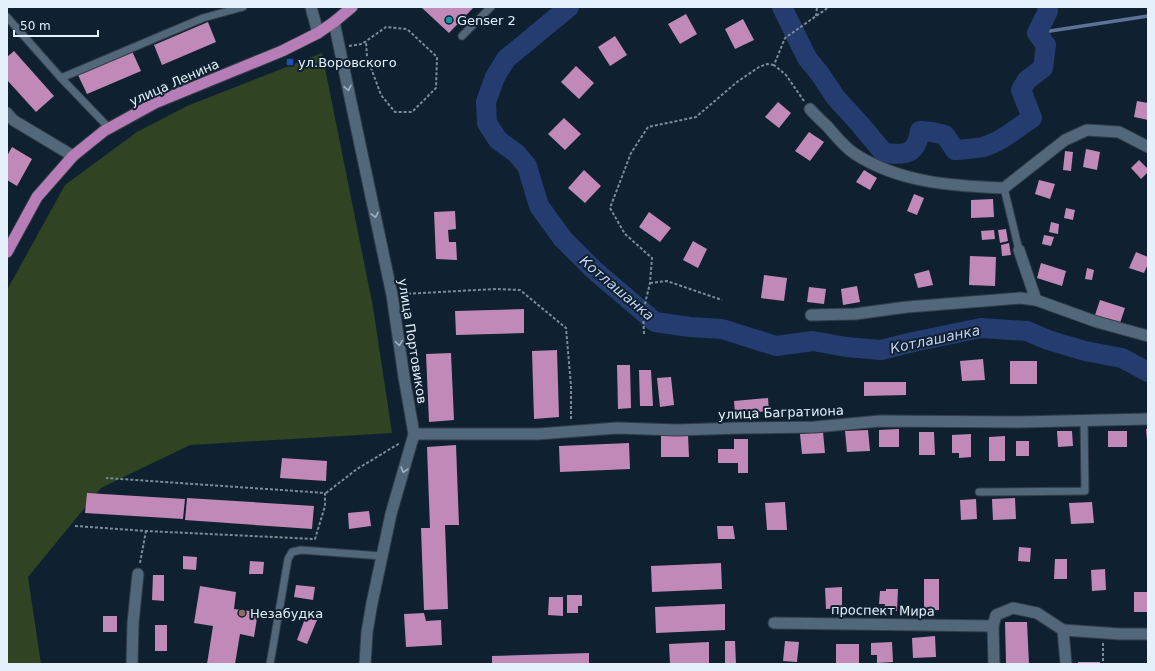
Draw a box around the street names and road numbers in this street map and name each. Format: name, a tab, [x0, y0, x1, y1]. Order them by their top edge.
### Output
street label: улица Ленина	[127, 56, 221, 109]
street label: улица Портовиков	[395, 277, 430, 405]
street label: улица Багратиона	[718, 403, 844, 422]
street label: проспект Мира	[831, 602, 935, 619]

